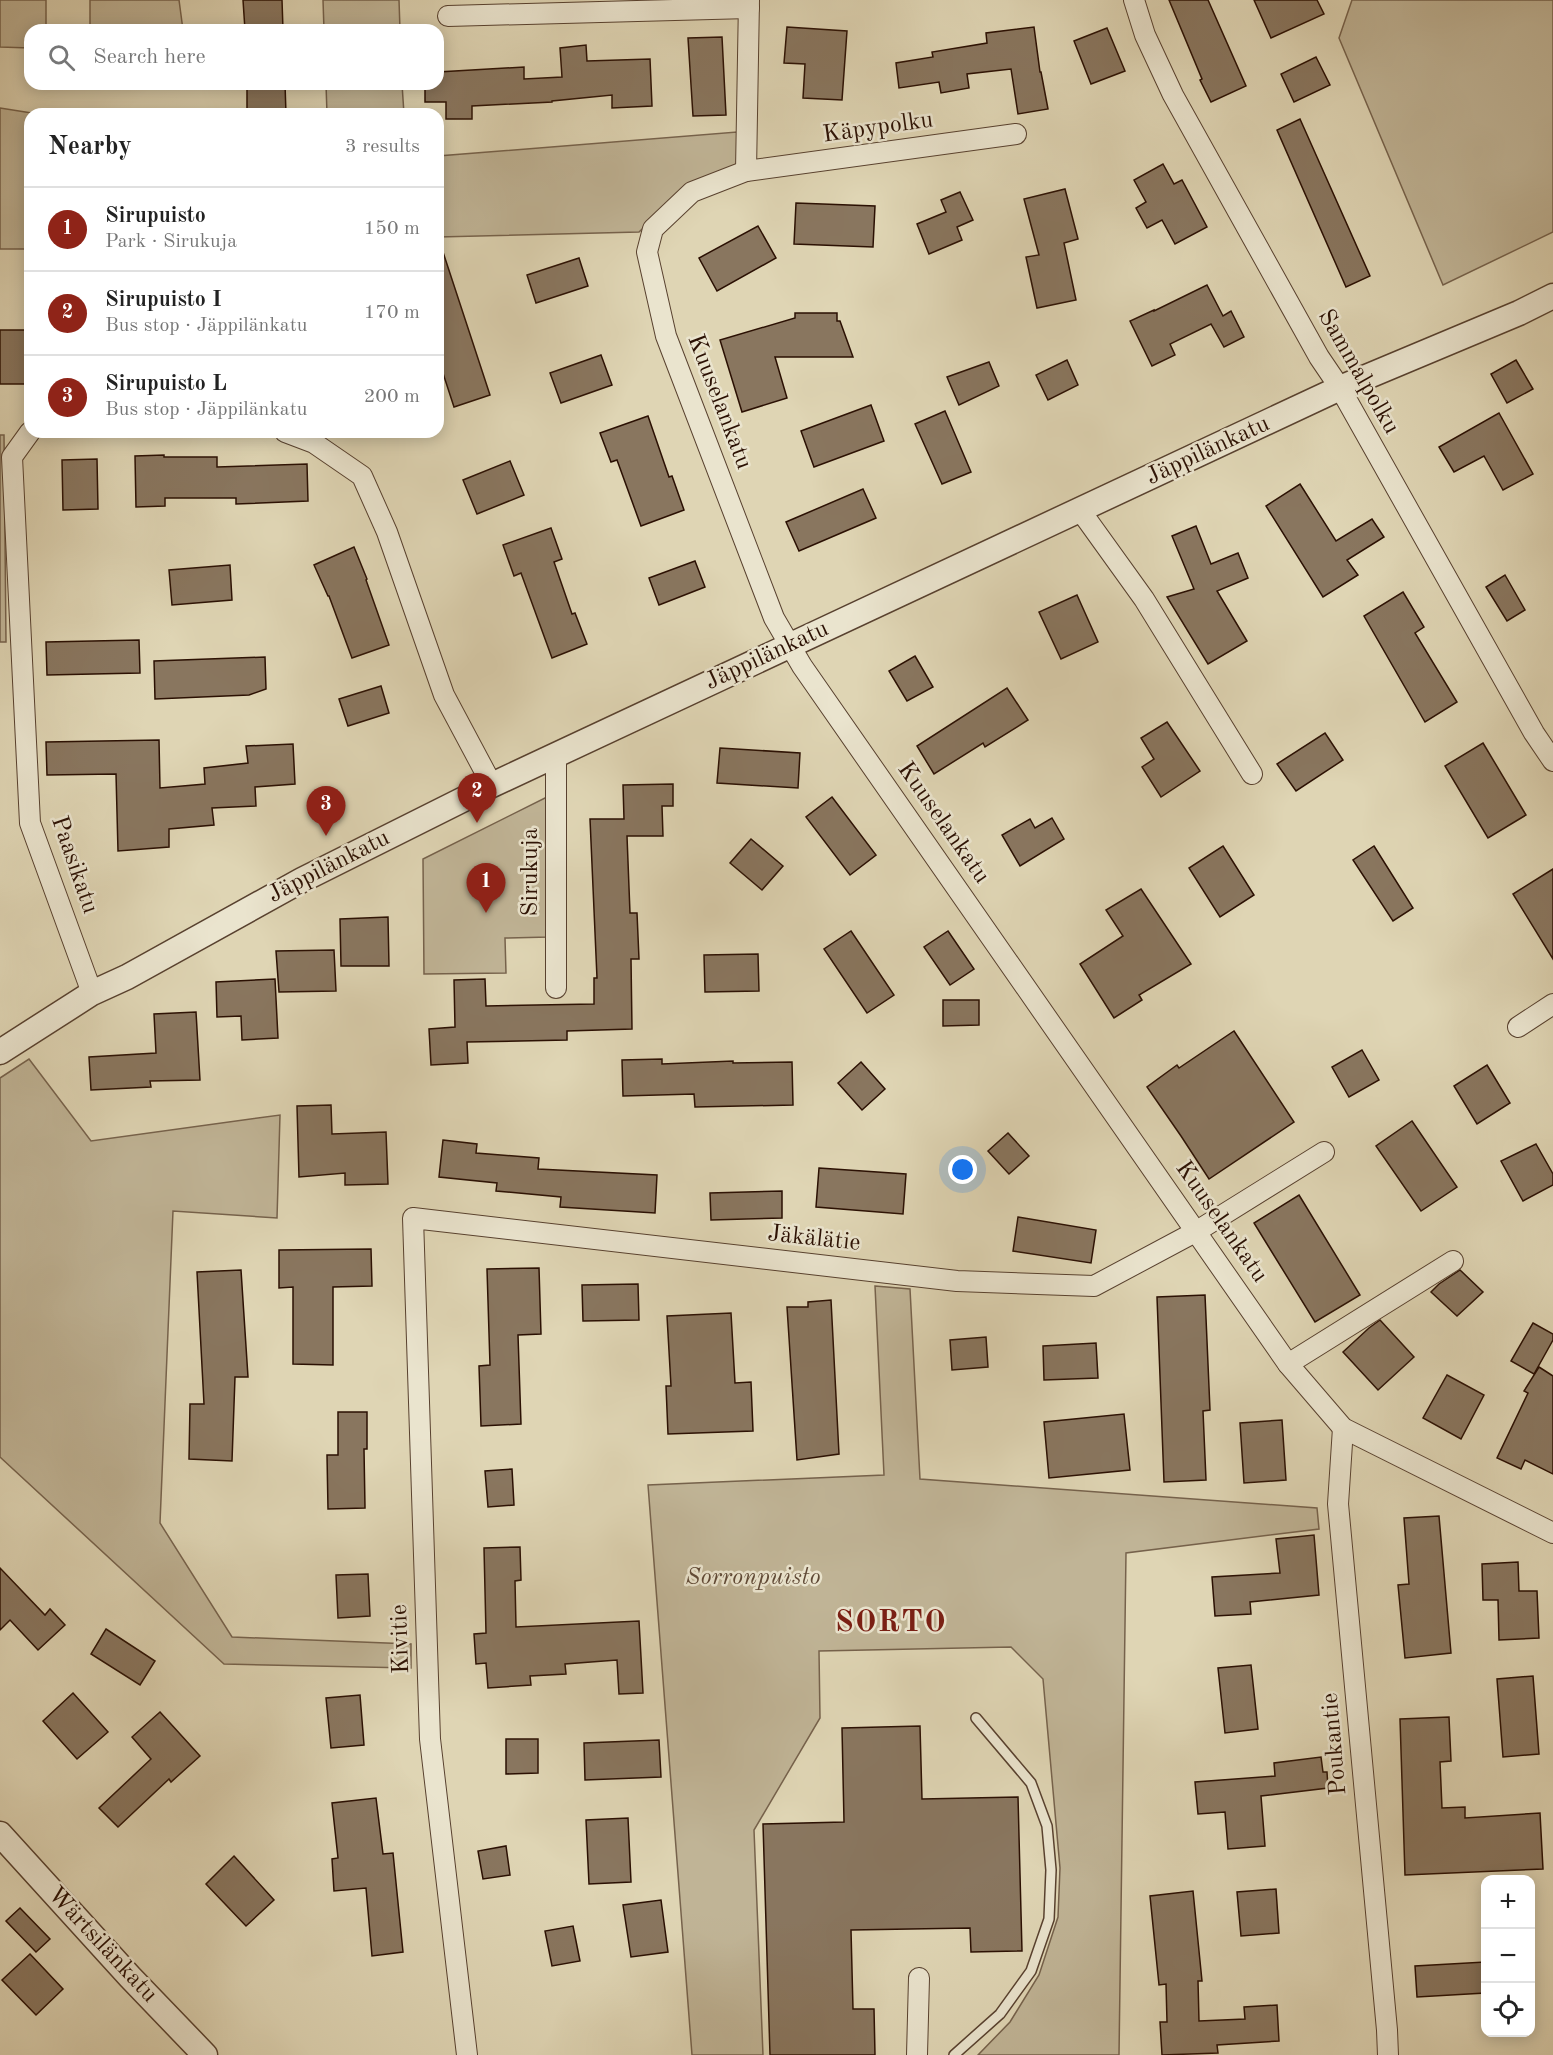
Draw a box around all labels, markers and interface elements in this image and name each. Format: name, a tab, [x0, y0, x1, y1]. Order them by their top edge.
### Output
search box	[24, 24, 444, 90]
icon: search	[45, 41, 78, 74]
text: Search here	[93, 46, 206, 68]
street label: Käpypolku	[821, 108, 935, 148]
text: Nearby	[48, 134, 132, 160]
text: 3 results	[345, 137, 420, 157]
text: Sirupuisto	[105, 205, 206, 227]
text: 1	[62, 219, 73, 239]
text: 150 m	[364, 219, 420, 239]
text: Park · Sirukuja	[105, 232, 237, 252]
text: Sirupuisto I	[105, 289, 222, 311]
text: 2	[62, 303, 73, 323]
text: 170 m	[364, 303, 420, 323]
street label: Sammalpolku	[1313, 306, 1403, 438]
text: Bus stop · Jäppilänkatu	[105, 316, 307, 336]
street label: Kuuselankatu	[682, 331, 756, 473]
text: Sirupuisto L	[105, 373, 227, 395]
text: 3	[62, 387, 73, 407]
text: 200 m	[364, 387, 420, 407]
text: Bus stop · Jäppilänkatu	[105, 400, 307, 420]
street label: Jäppilänkatu	[1143, 412, 1274, 490]
street label: Jäppilänkatu	[702, 617, 833, 695]
street label: Kuuselankatu	[892, 758, 994, 888]
pin: 2	[458, 774, 496, 823]
pin: 3	[306, 786, 346, 836]
street label: Paasikatu	[46, 813, 102, 917]
street label: Jäppilänkatu	[264, 826, 394, 908]
street label: Sirukuja	[519, 827, 543, 916]
pin: 1	[466, 864, 506, 913]
your location	[948, 1155, 977, 1184]
street label: Kuuselankatu	[1170, 1157, 1272, 1287]
street label: Jäkälätie	[766, 1222, 862, 1256]
park label: Sorronpuisto	[686, 1566, 820, 1590]
street label: Kivitie	[388, 1604, 414, 1674]
district label: SORTO	[835, 1608, 947, 1638]
street label: Poukantie	[1319, 1692, 1351, 1796]
map controls	[1481, 1875, 1535, 2037]
button: +	[1481, 1875, 1535, 1929]
street label: Wärtsilänkatu	[43, 1883, 161, 2007]
button: −	[1481, 1929, 1535, 1983]
button: locate	[1481, 1983, 1535, 2037]

